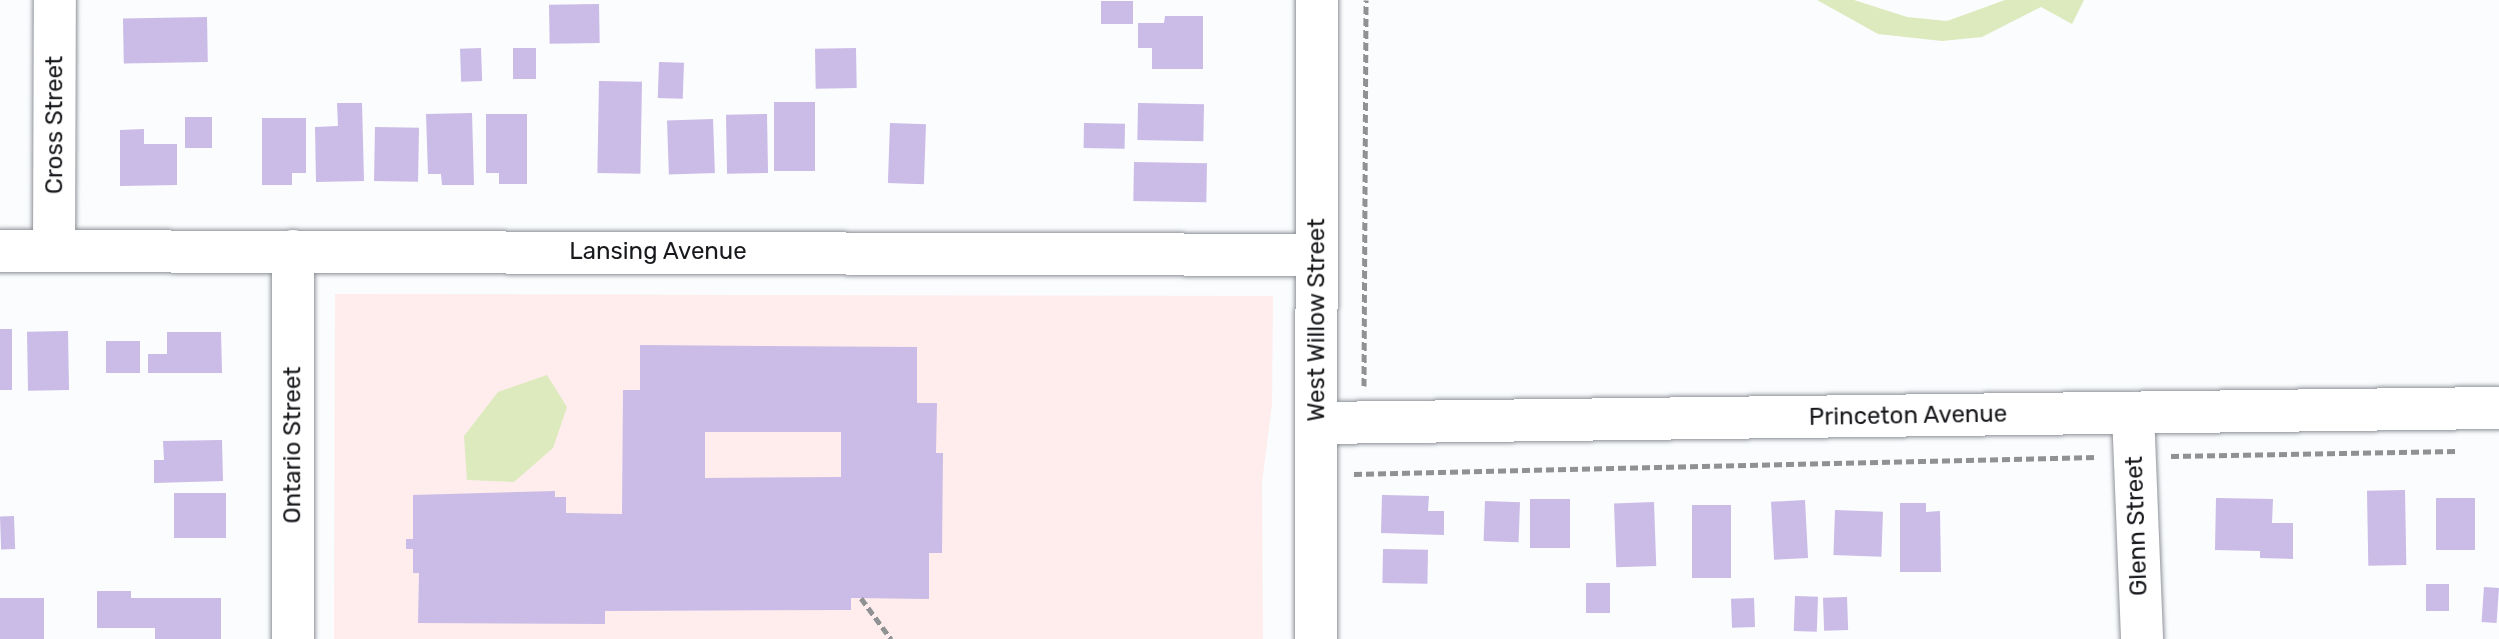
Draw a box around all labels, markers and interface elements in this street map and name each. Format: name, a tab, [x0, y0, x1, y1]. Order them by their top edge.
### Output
street label: Cross Street	[41, 56, 69, 194]
street label: West Willow Street	[1303, 218, 1331, 422]
street label: Lansing Avenue	[569, 238, 747, 266]
street label: Ontario Street	[279, 366, 307, 524]
street label: Princeton Avenue	[1808, 400, 2008, 432]
street label: Glenn Street	[2120, 456, 2154, 596]

